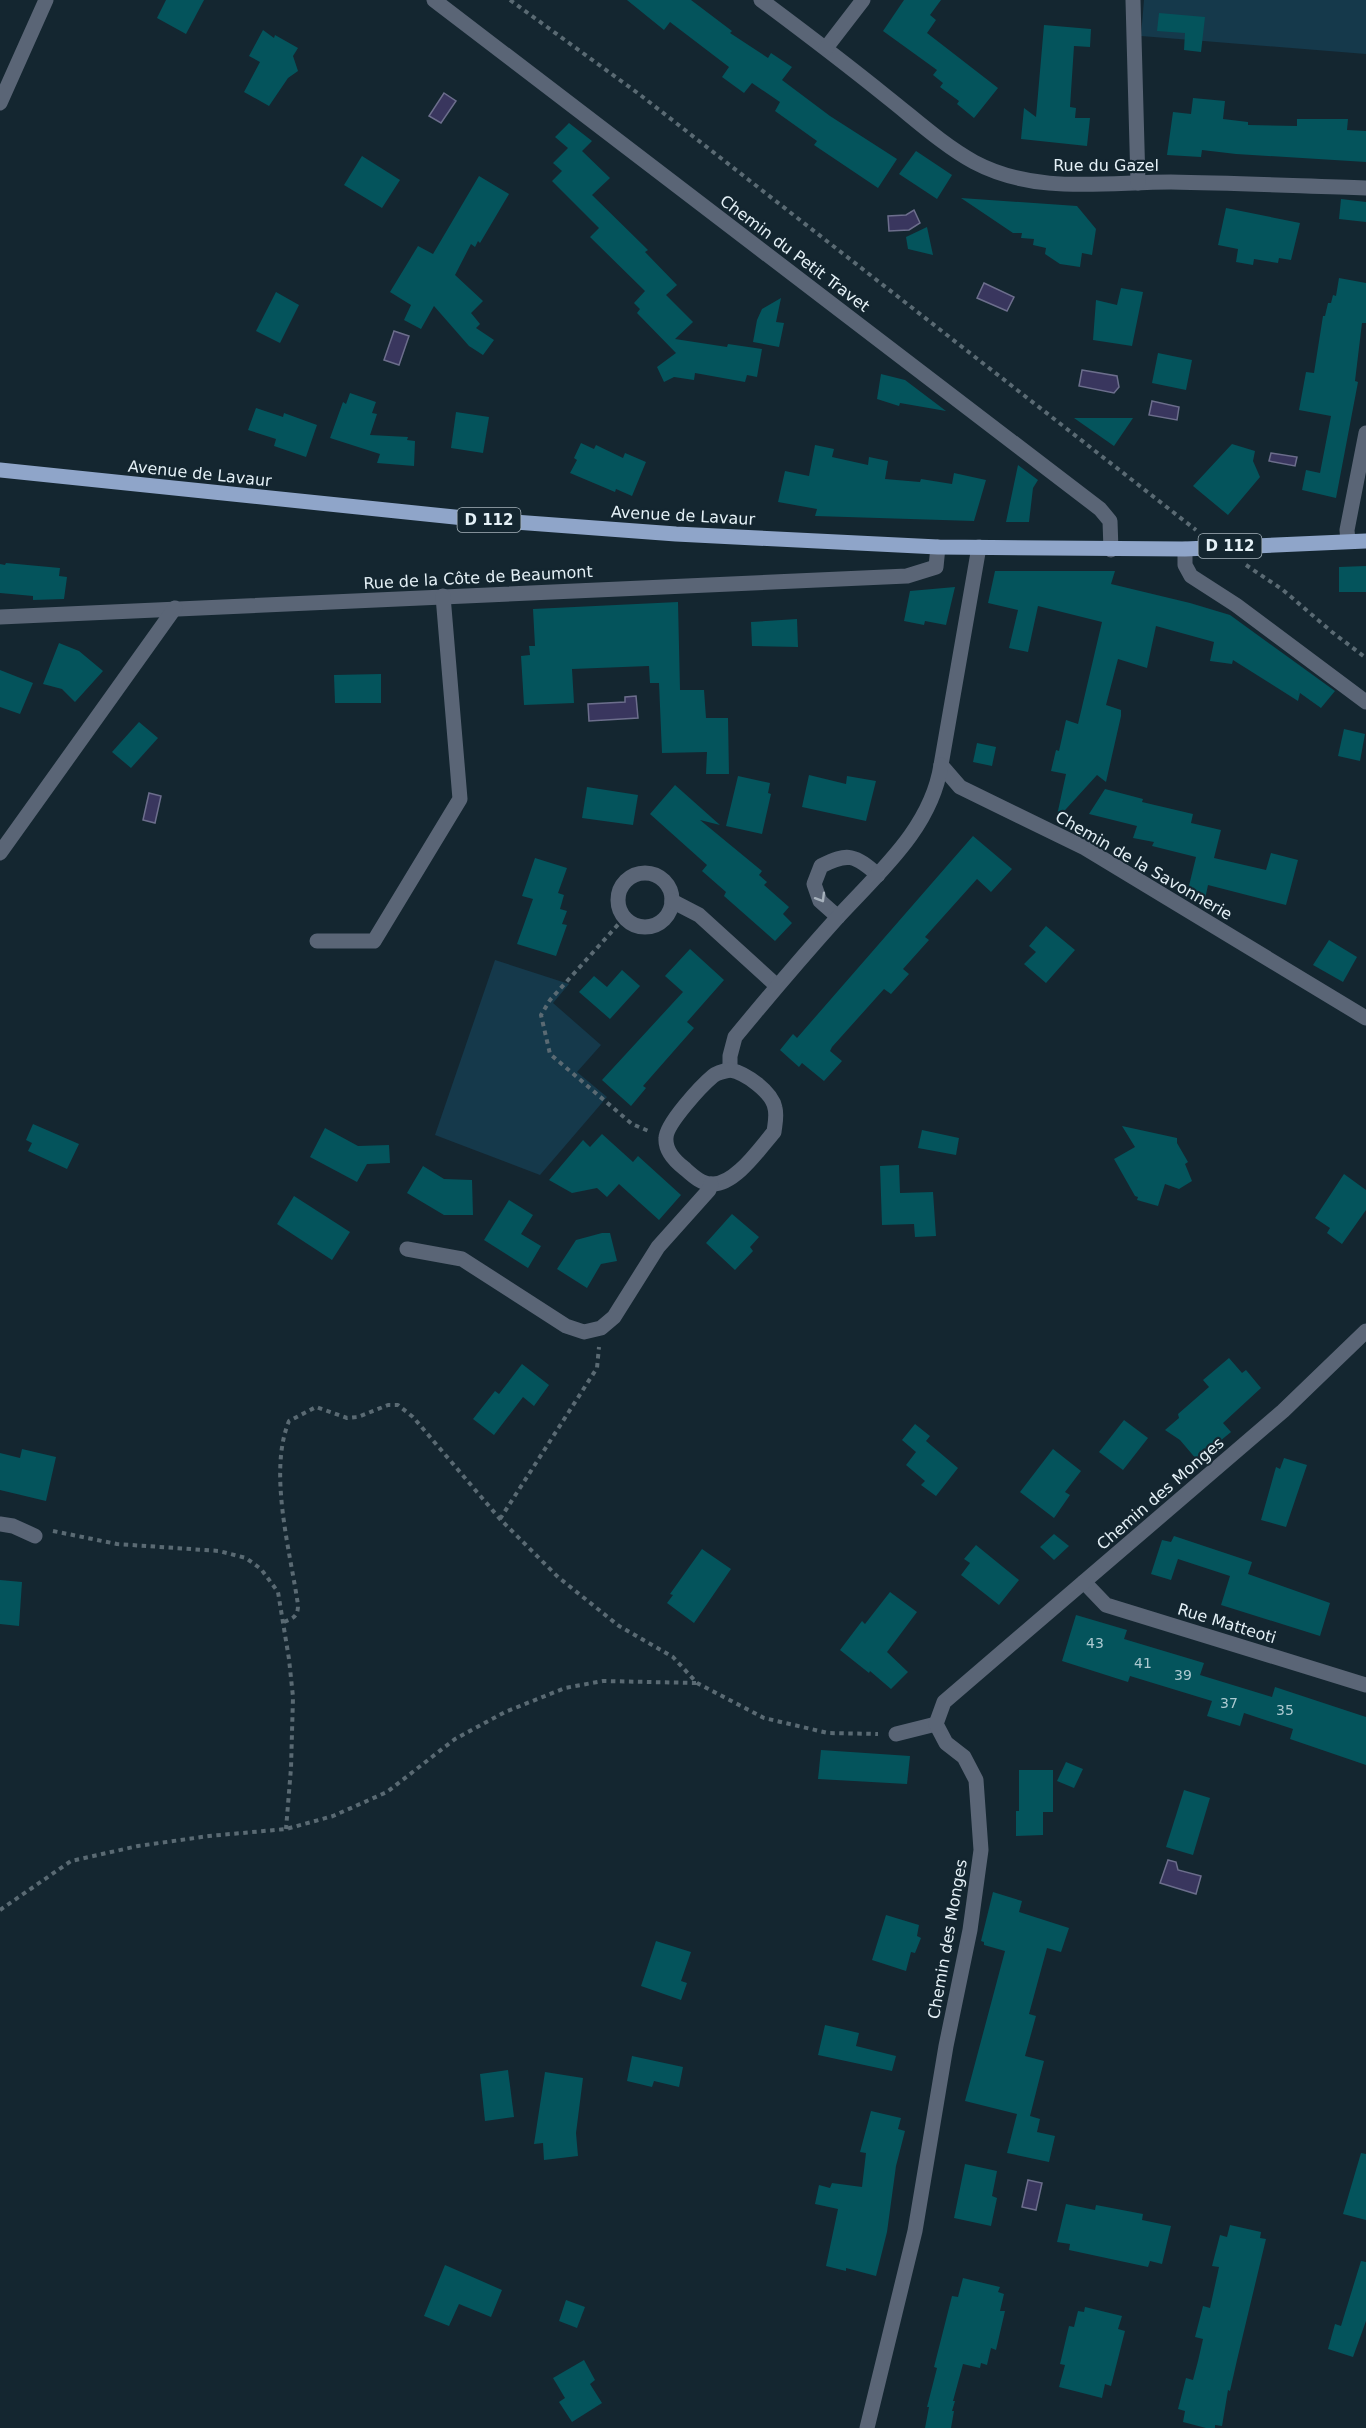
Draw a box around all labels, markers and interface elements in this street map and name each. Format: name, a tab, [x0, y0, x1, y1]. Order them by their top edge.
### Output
street label: Rue du Gazel	[1053, 156, 1159, 175]
street label: Chemin du Petit Travet	[716, 191, 873, 316]
street label: Avenue de Lavaur	[127, 457, 273, 491]
street label: Avenue de Lavaur	[610, 502, 756, 529]
road number: D 112	[458, 508, 520, 532]
road number: D 112	[1198, 534, 1262, 558]
street label: Rue de la Côte de Beaumont	[363, 562, 593, 593]
street label: Chemin de la Savonnerie	[1052, 807, 1236, 924]
one-way arrow	[814, 892, 825, 903]
street label: Chemin des Monges	[1093, 1433, 1228, 1554]
street label: Rue Matteoti	[1175, 1599, 1278, 1647]
house number: 43	[1086, 1635, 1104, 1651]
house number: 41	[1134, 1655, 1152, 1671]
house number: 39	[1174, 1667, 1192, 1683]
house number: 37	[1220, 1695, 1238, 1711]
house number: 35	[1276, 1702, 1294, 1718]
street label: Chemin des Monges	[924, 1858, 971, 2020]

